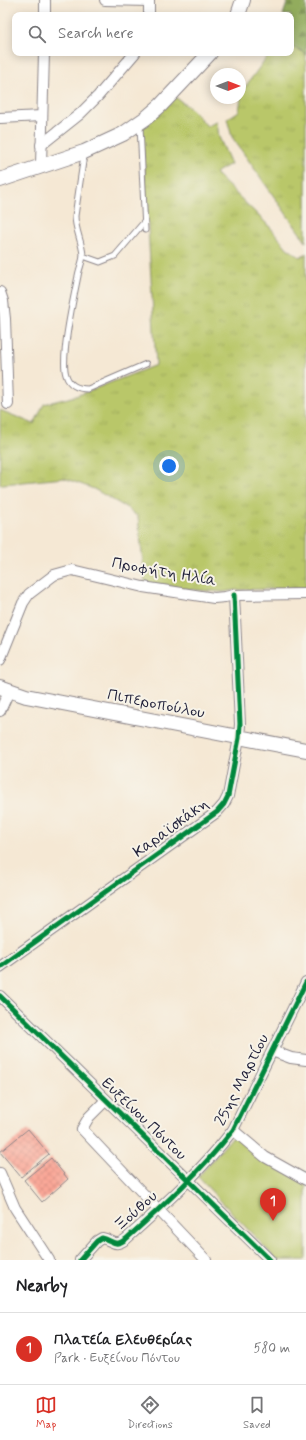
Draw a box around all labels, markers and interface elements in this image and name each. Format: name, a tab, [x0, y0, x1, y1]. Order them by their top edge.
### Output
search box	[12, 12, 294, 56]
icon: search	[26, 23, 48, 45]
text: Search here	[58, 24, 134, 44]
north arrow	[210, 68, 246, 104]
your location	[159, 456, 179, 476]
street label: Προφήτη Ηλία	[110, 552, 218, 592]
street label: Πιπεροπούλου	[106, 684, 206, 724]
street label: Καραϊσκάκη	[129, 793, 213, 863]
street label: 25ης Μαρτίου	[210, 1031, 274, 1129]
street label: Ευξείνου Πόντου	[97, 1073, 191, 1165]
street label: Ξούθου	[110, 1186, 162, 1236]
pin: 1	[260, 1188, 286, 1221]
text: Nearby	[16, 1275, 68, 1297]
text: Πλατεία Ελευθερίας	[54, 1330, 192, 1350]
text: 1	[26, 1340, 32, 1357]
text: 580 m	[253, 1340, 290, 1357]
text: Park · Ευξείνου Πόντου	[54, 1350, 180, 1367]
tab: Map	[35, 1394, 57, 1432]
tab: Directions	[127, 1394, 173, 1432]
tab: Saved	[243, 1394, 271, 1432]

